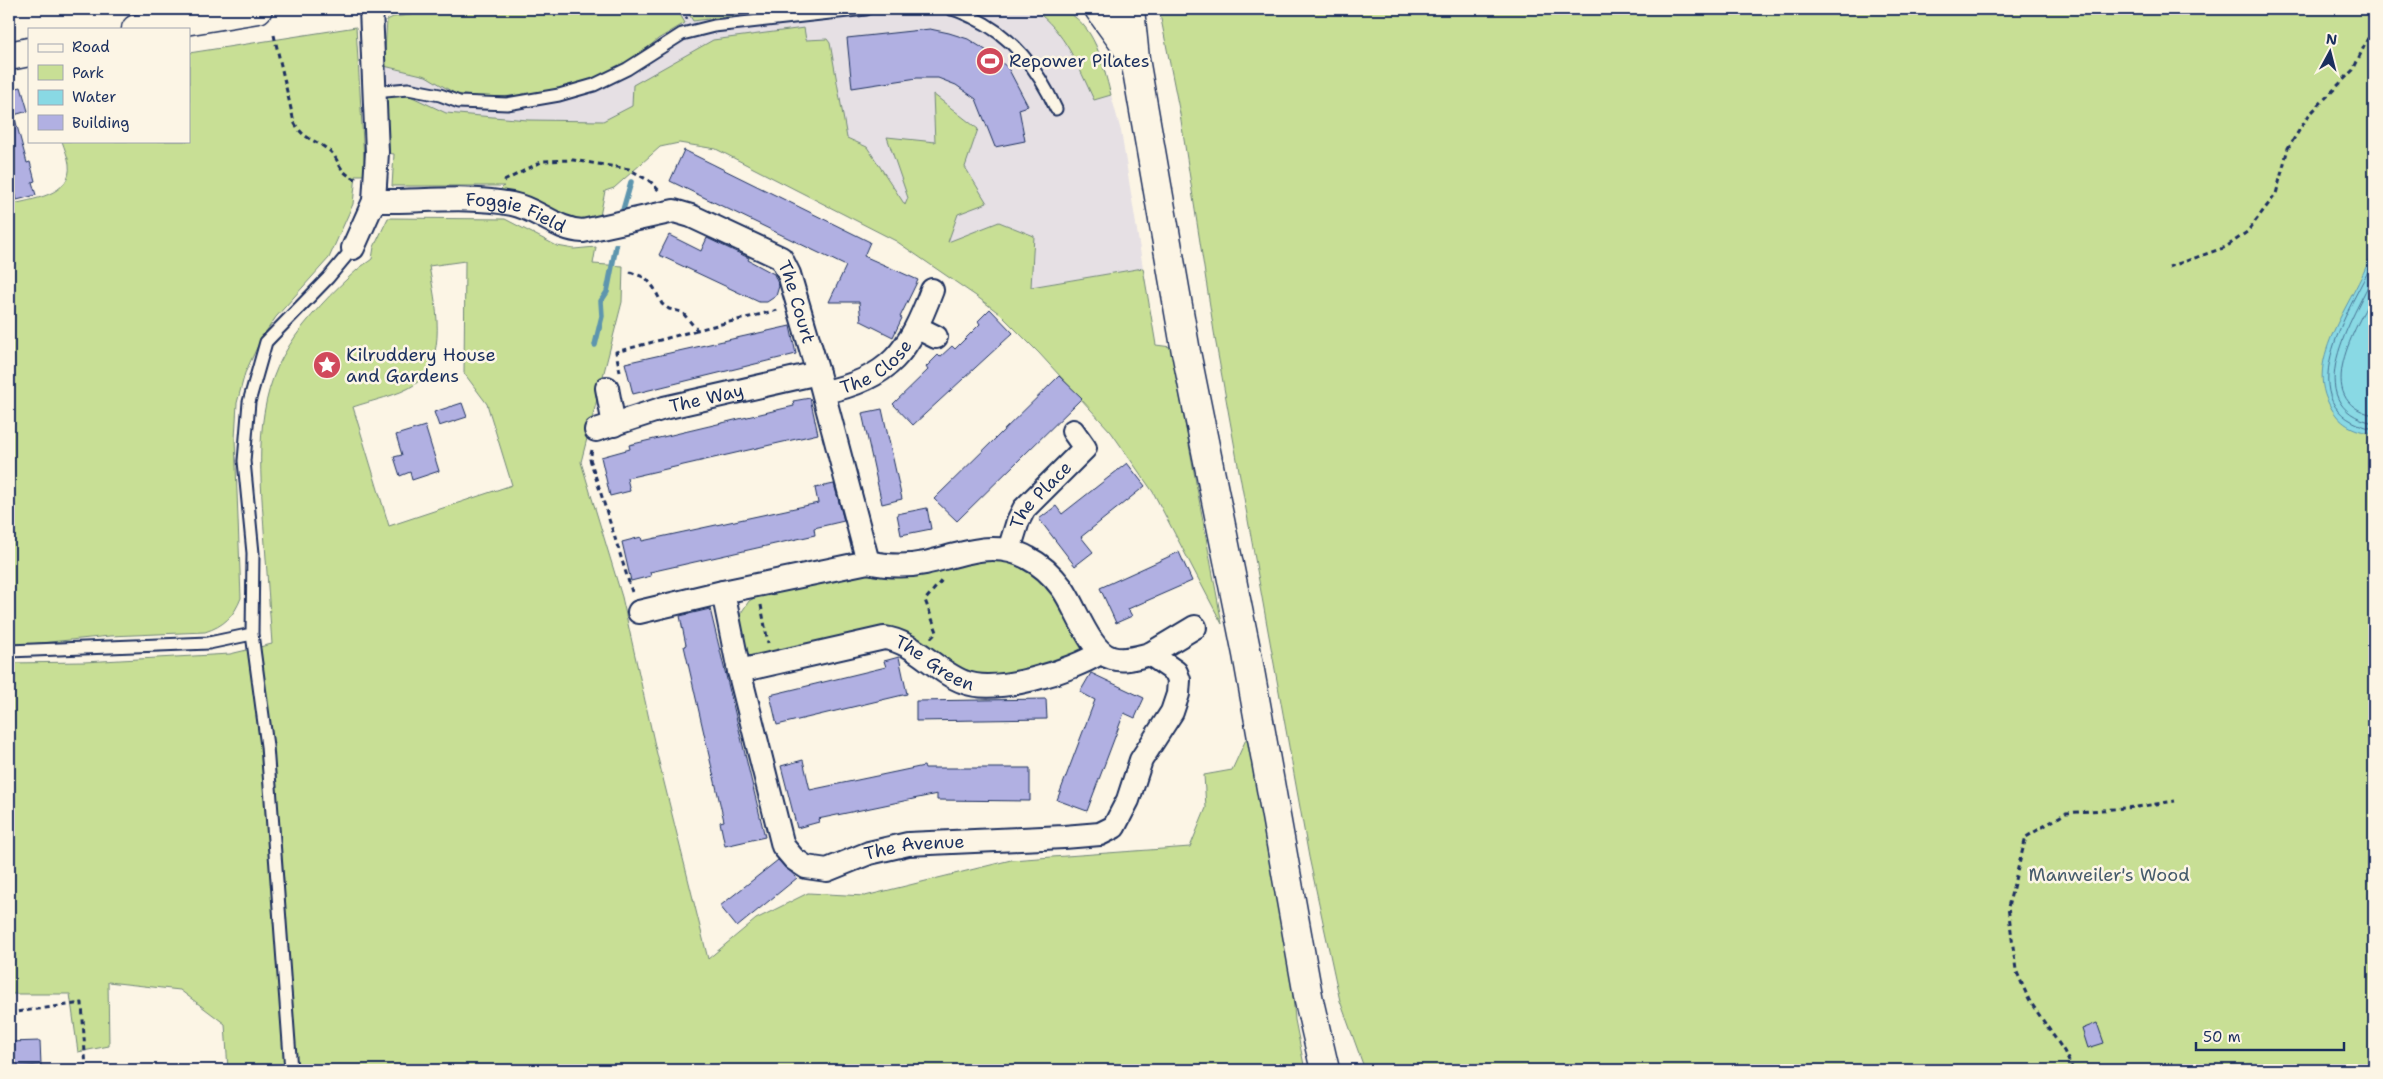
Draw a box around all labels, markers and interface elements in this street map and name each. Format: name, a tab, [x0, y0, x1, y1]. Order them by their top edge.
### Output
legend	[28, 28, 190, 142]
north arrow	[2306, 28, 2356, 78]
text: N	[2325, 29, 2338, 49]
text: Road	[72, 37, 110, 57]
sports icon: Repower Pilates	[975, 46, 1005, 76]
place label: Repower Pilates	[1009, 49, 1150, 73]
text: Park	[72, 63, 104, 83]
text: Water	[72, 87, 116, 107]
text: Building	[72, 113, 129, 133]
street label: Foggie Field	[465, 187, 570, 238]
street label: The Court	[772, 256, 821, 346]
street label: The Close	[837, 335, 918, 400]
place label: Kilruddery House and Gardens	[346, 343, 496, 388]
place icon: Kilruddery House and Gardens	[312, 350, 342, 380]
street label: The Way	[667, 378, 746, 418]
street label: The Place	[1004, 456, 1077, 531]
street label: The Green	[891, 630, 977, 697]
street label: The Avenue	[862, 829, 965, 866]
park label: Manweiler's Wood	[2028, 863, 2190, 887]
scale bar	[2196, 1019, 2343, 1051]
text: 50 m	[2203, 1027, 2241, 1047]

